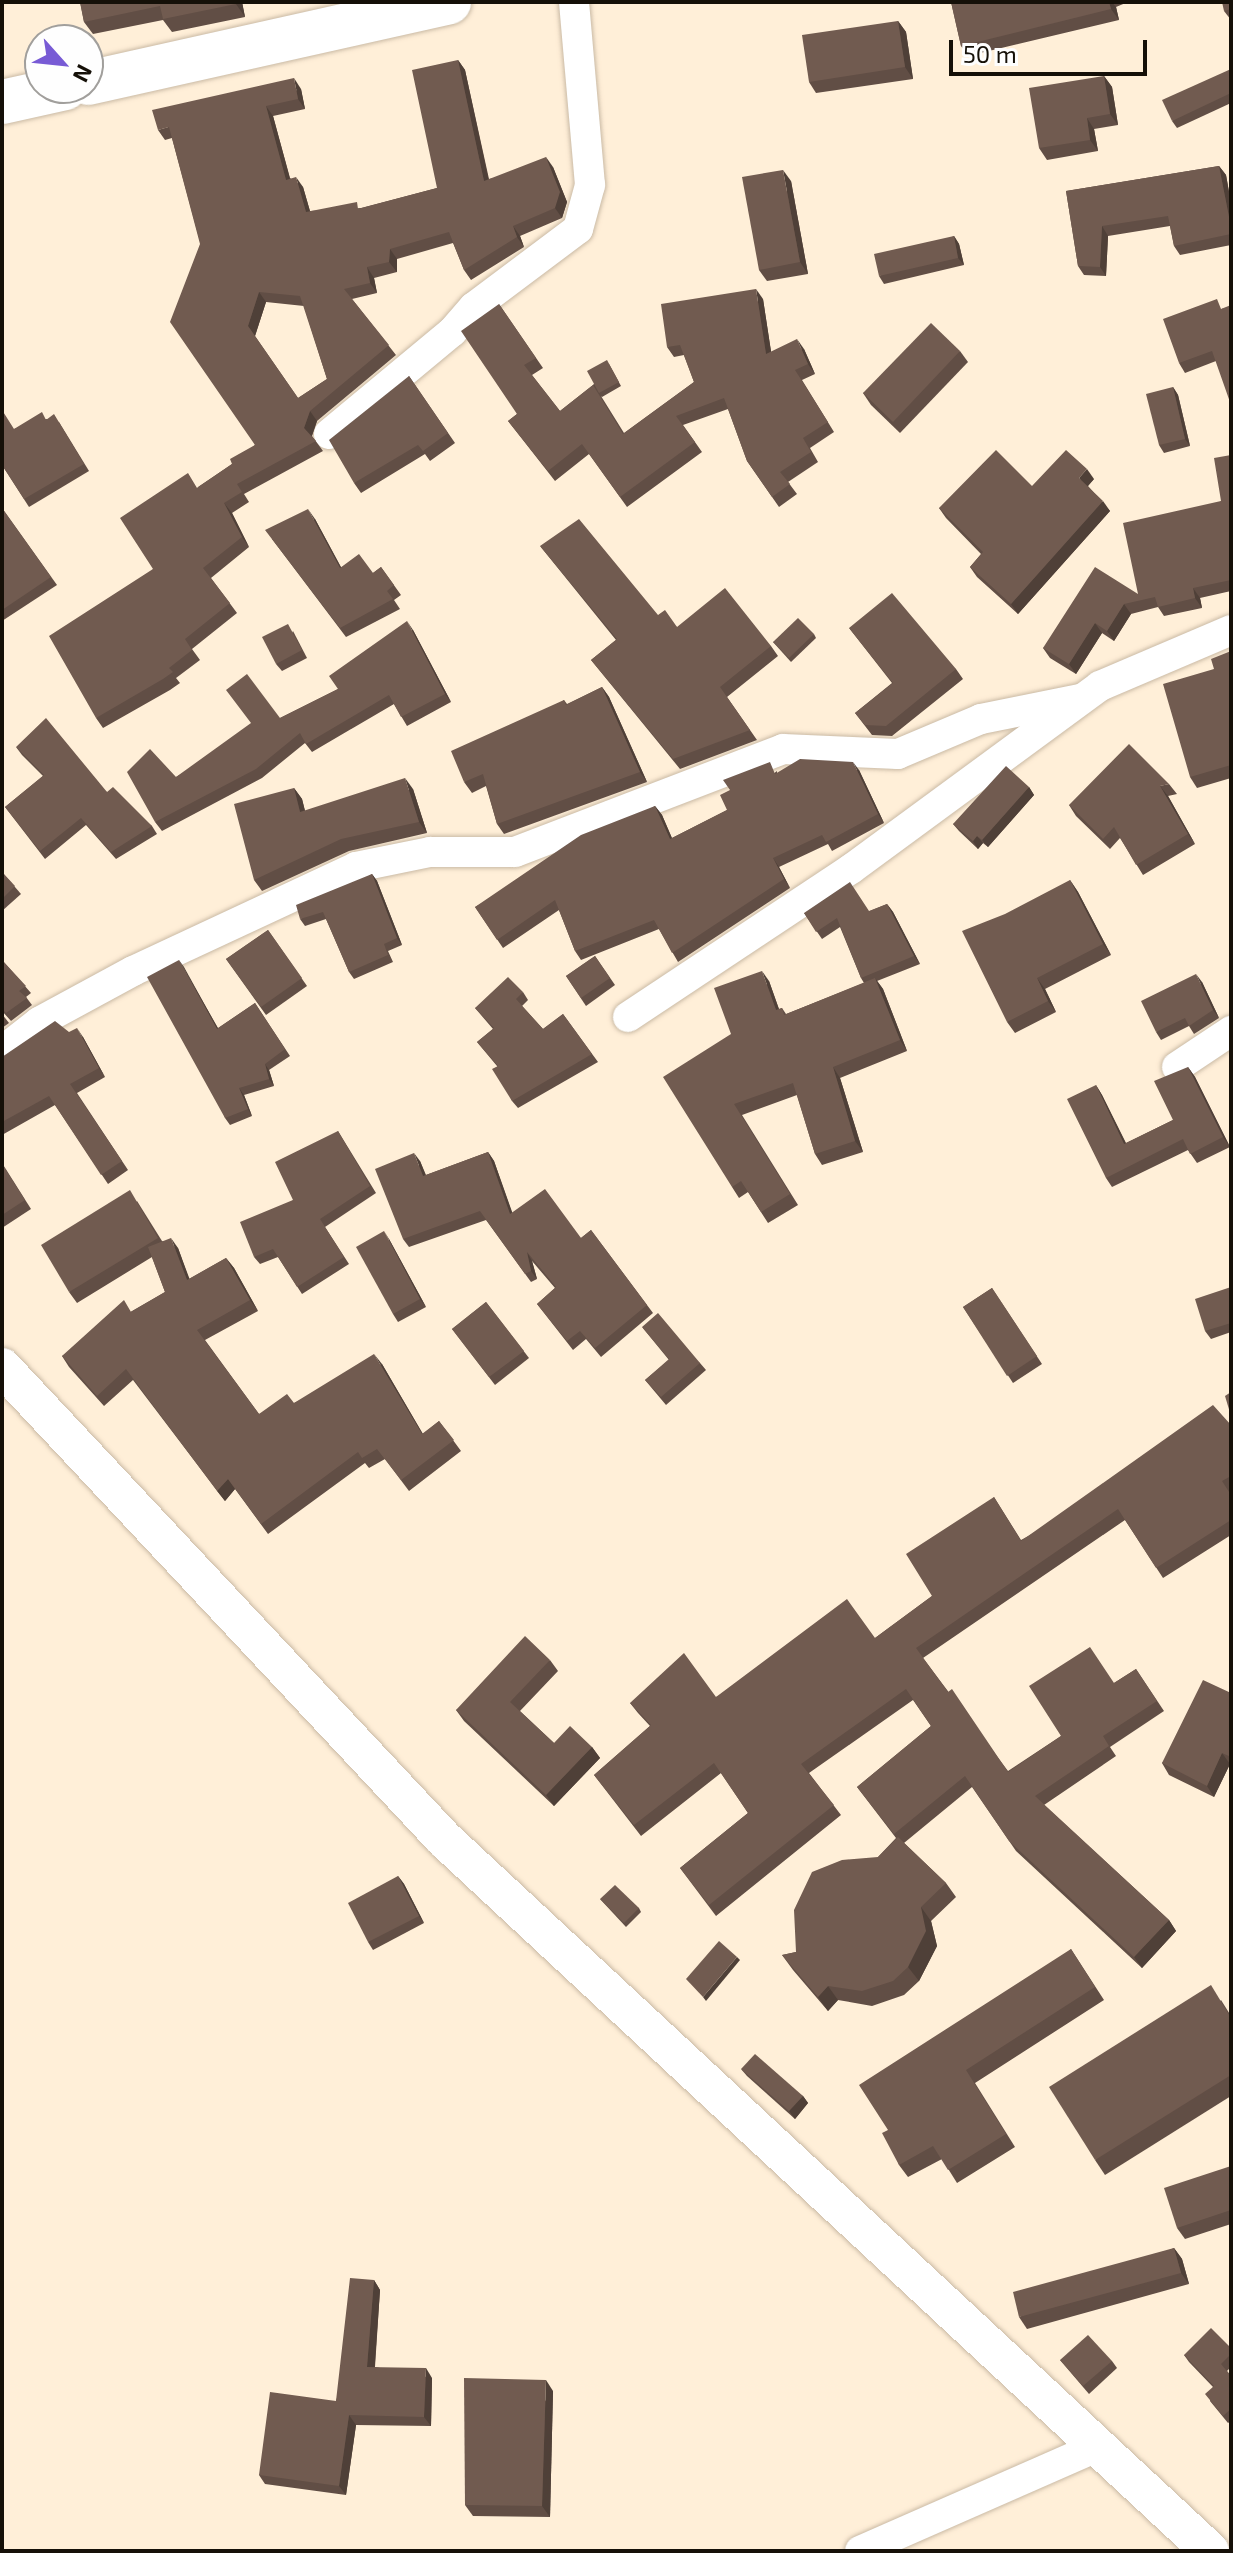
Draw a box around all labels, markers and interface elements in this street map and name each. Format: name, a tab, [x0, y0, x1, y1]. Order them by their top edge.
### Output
north arrow	[24, 24, 104, 104]
scale bar	[953, 24, 1151, 74]
text: 50 m	[963, 39, 1017, 68]
text: N	[68, 61, 99, 87]

